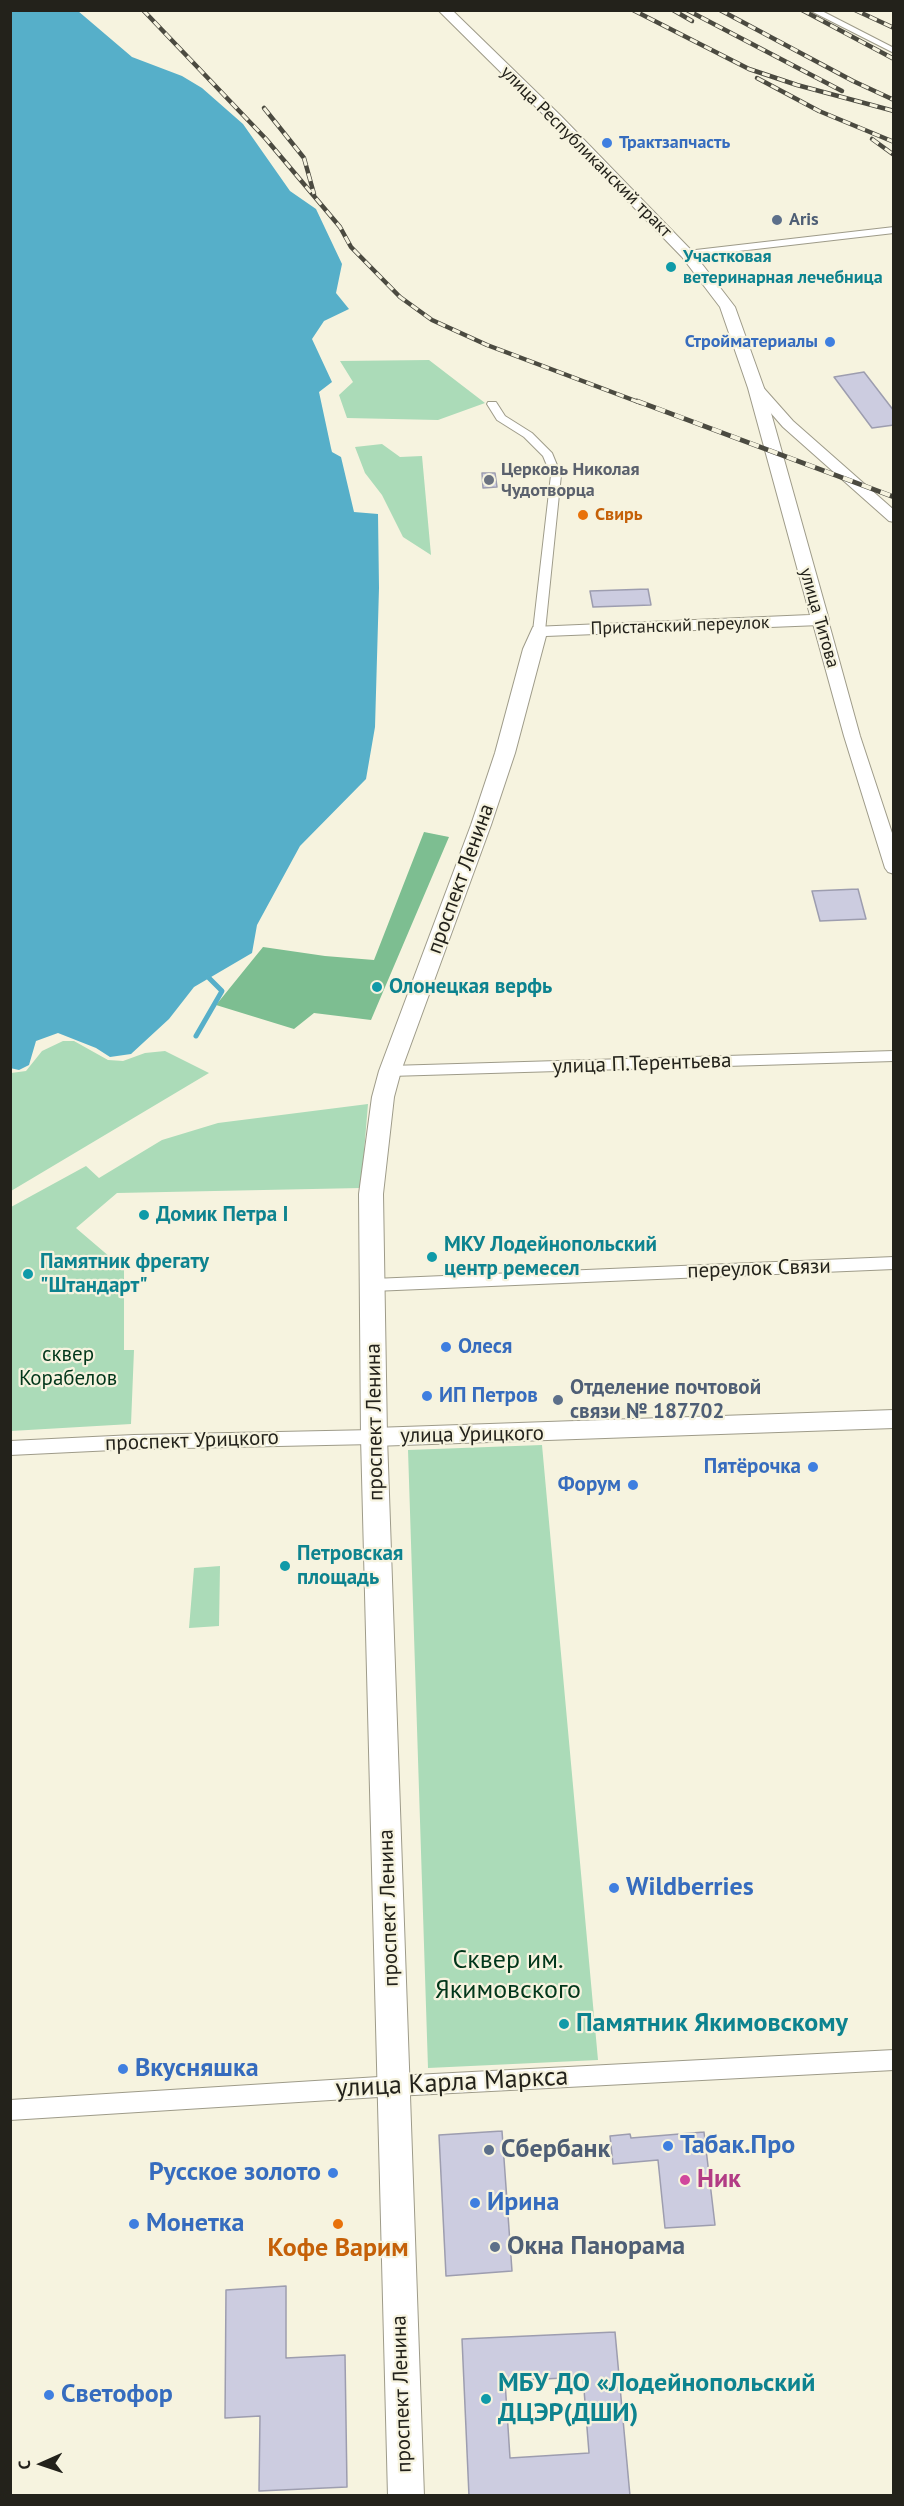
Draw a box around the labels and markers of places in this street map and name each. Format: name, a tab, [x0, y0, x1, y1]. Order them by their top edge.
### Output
place label: Трактзапчасть	[619, 132, 730, 154]
marker: Трактзапчасть	[600, 136, 614, 150]
place label: Aris	[789, 209, 819, 231]
marker: Aris	[770, 213, 784, 227]
place label: Участковая ветеринарная лечебница	[683, 246, 883, 288]
marker: Участковая ветеринарная лечебница	[664, 260, 678, 274]
place label: Стройматериалы	[685, 331, 818, 353]
marker: Стройматериалы	[823, 335, 837, 349]
place label: Церковь Николая Чудотворца	[501, 459, 640, 502]
marker: Церковь Николая Чудотворца	[482, 473, 496, 487]
place label: Свирь	[595, 504, 643, 526]
marker: Свирь	[576, 508, 590, 522]
place label: Олонецкая верфь	[389, 974, 552, 1000]
marker: Олонецкая верфь	[370, 980, 384, 994]
place label: Домик Петра I	[156, 1202, 288, 1228]
marker: Домик Петра I	[137, 1208, 151, 1222]
place label: МКУ Лодейнопольский центр ремесел	[444, 1232, 657, 1282]
place label: Памятник фрегату "Штандарт"	[40, 1249, 209, 1299]
marker: МКУ Лодейнопольский центр ремесел	[425, 1250, 439, 1264]
marker: Памятник фрегату "Штандарт"	[21, 1267, 35, 1281]
place label: Олеся	[458, 1334, 512, 1360]
marker: Олеся	[439, 1340, 453, 1354]
place label: Отделение почтовой связи № 187702	[570, 1375, 761, 1425]
place label: ИП Петров	[439, 1383, 538, 1409]
marker: ИП Петров	[420, 1389, 434, 1403]
marker: Отделение почтовой связи № 187702	[551, 1393, 565, 1407]
place label: Пятёрочка	[704, 1454, 801, 1480]
marker: Пятёрочка	[806, 1460, 820, 1474]
place label: Форум	[558, 1472, 621, 1498]
marker: Форум	[626, 1478, 640, 1492]
place label: Петровская площадь	[297, 1541, 403, 1591]
marker: Петровская площадь	[278, 1559, 292, 1573]
place label: Wildberries	[626, 1872, 754, 1904]
marker: Wildberries	[607, 1881, 621, 1895]
place label: Памятник Якимовскому	[576, 2008, 848, 2040]
marker: Памятник Якимовскому	[557, 2017, 571, 2031]
place label: Вкусняшка	[135, 2053, 259, 2085]
marker: Вкусняшка	[116, 2062, 130, 2076]
place label: Табак.Про	[680, 2130, 795, 2162]
place label: Сбербанк	[501, 2134, 610, 2166]
marker: Табак.Про	[661, 2139, 675, 2153]
marker: Сбербанк	[482, 2143, 496, 2157]
place label: Русское золото	[149, 2157, 321, 2189]
place label: Ник	[697, 2164, 741, 2196]
marker: Русское золото	[326, 2166, 340, 2180]
marker: Ник	[678, 2173, 692, 2187]
place label: Ирина	[487, 2187, 559, 2219]
marker: Ирина	[468, 2196, 482, 2210]
place label: Монетка	[146, 2208, 244, 2240]
marker: Монетка	[127, 2217, 141, 2231]
marker: Кофе Варим	[331, 2217, 345, 2231]
place label: Окна Панорама	[507, 2231, 685, 2263]
place label: Кофе Варим	[268, 2233, 408, 2265]
marker: Окна Панорама	[488, 2240, 502, 2254]
place label: МБУ ДО «Лодейнопольский ДЦЭР(ДШИ)	[498, 2368, 815, 2430]
place label: Светофор	[61, 2379, 173, 2411]
marker: Светофор	[42, 2388, 56, 2402]
marker: МБУ ДО «Лодейнопольский ДЦЭР(ДШИ)	[479, 2392, 493, 2406]

